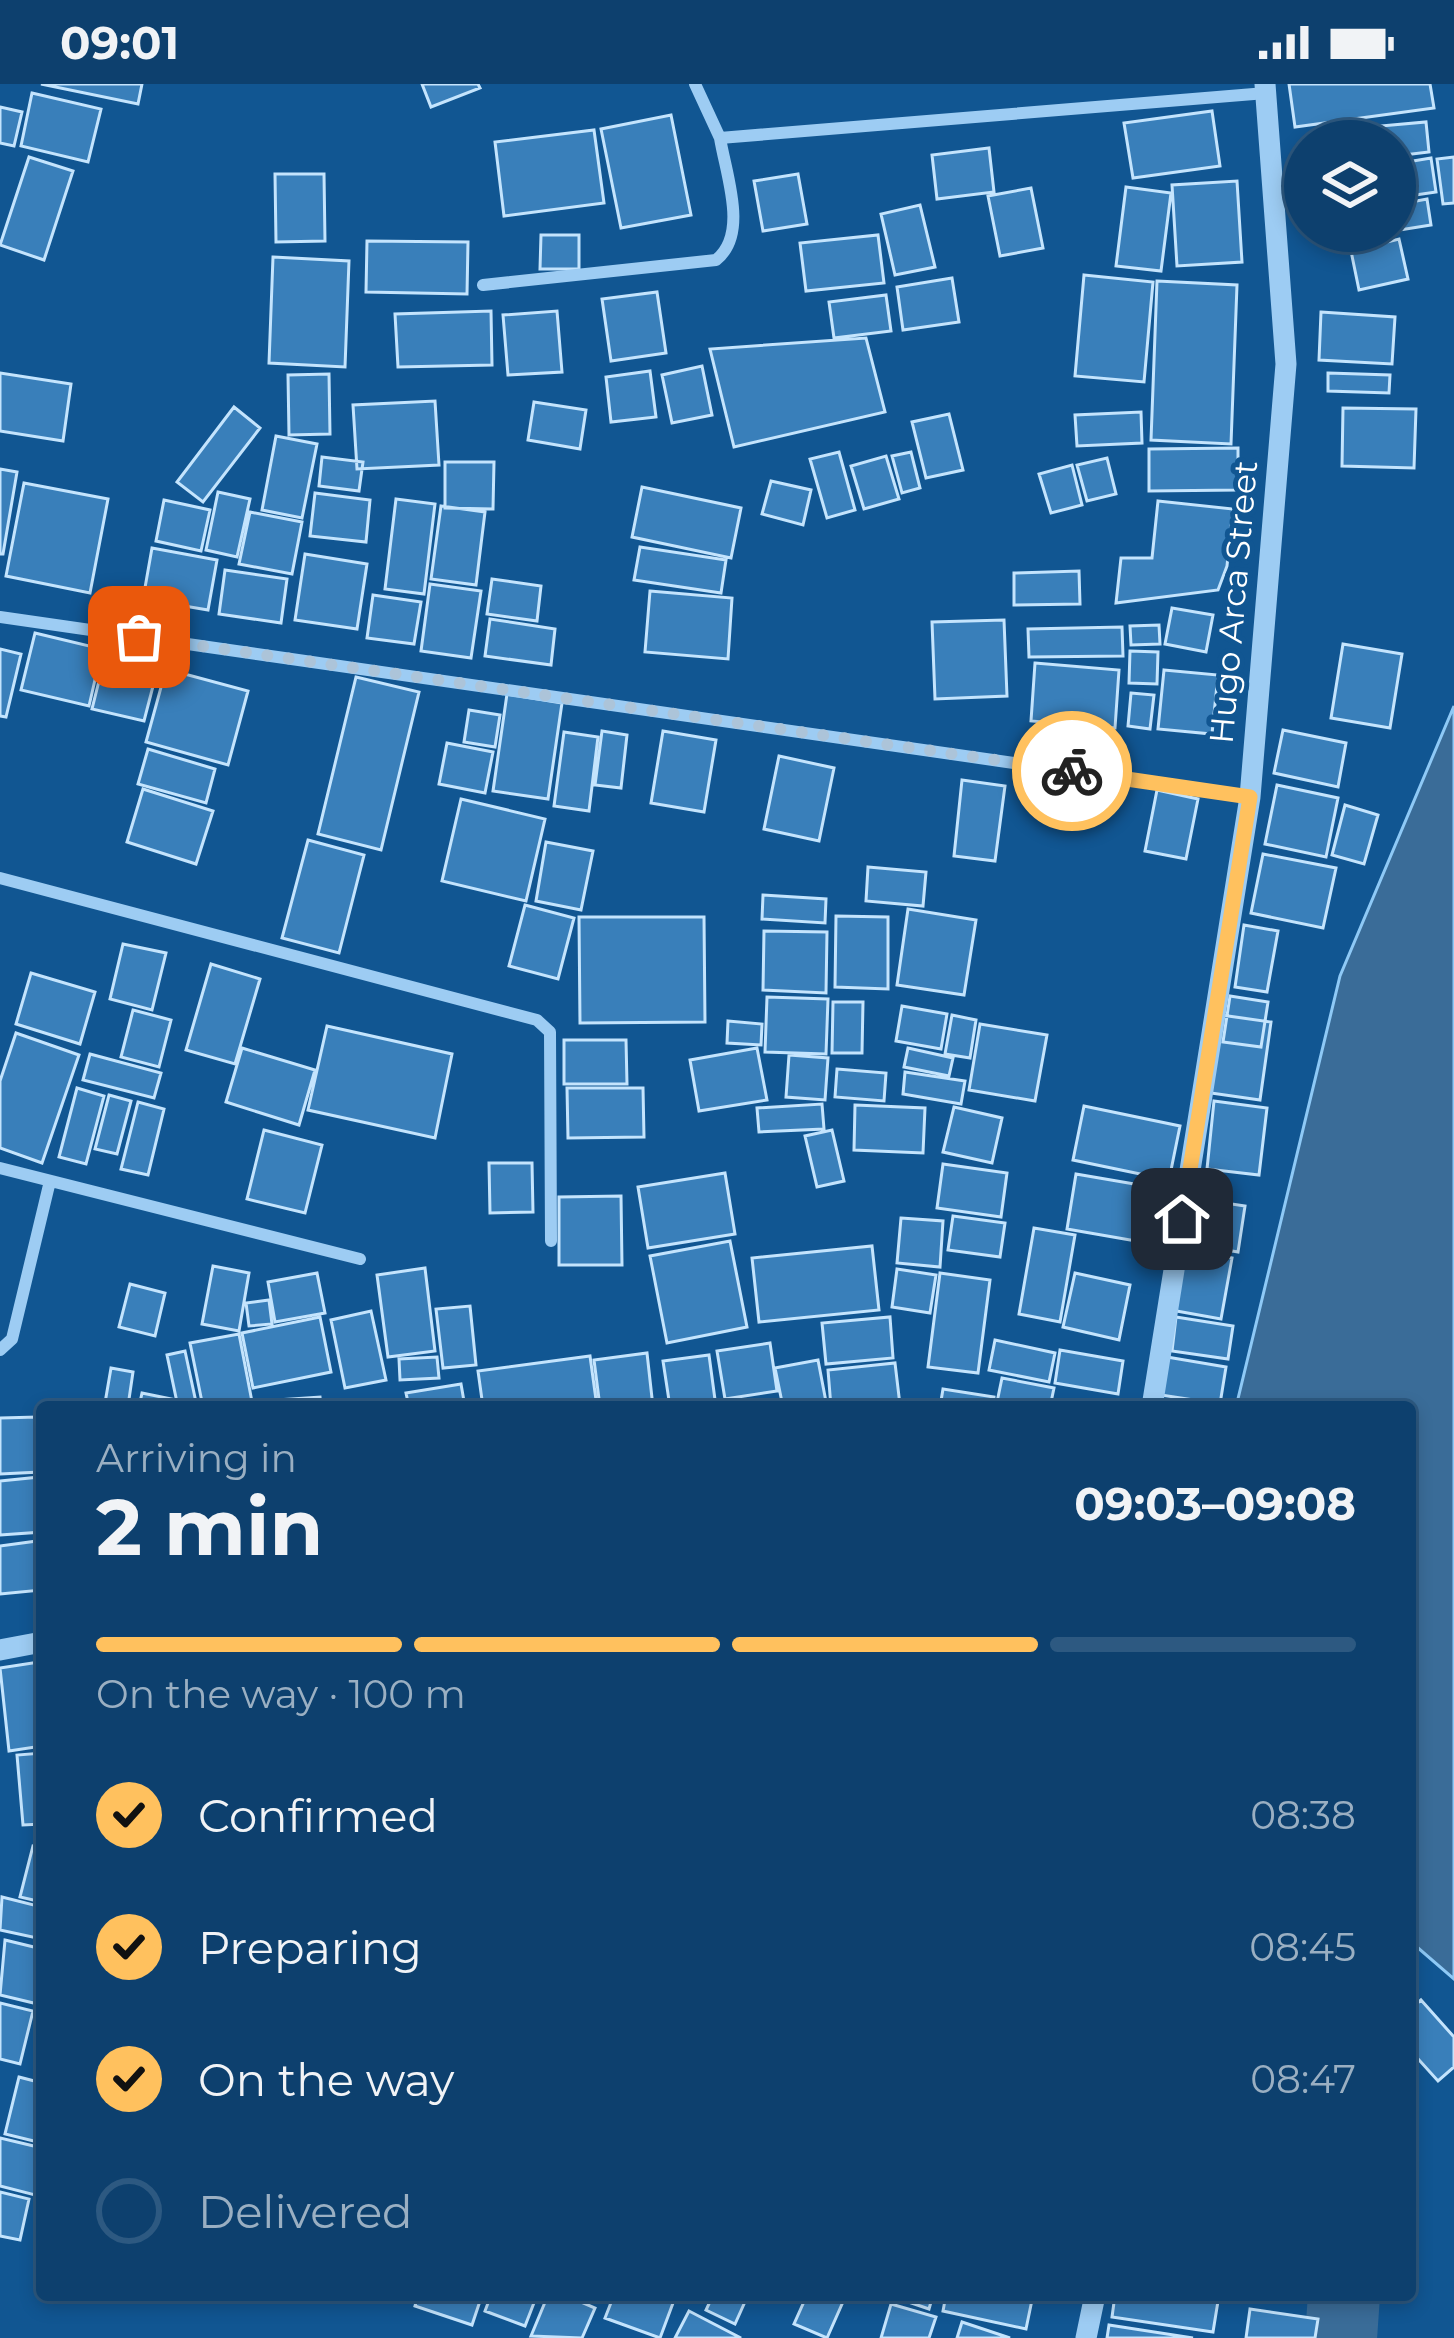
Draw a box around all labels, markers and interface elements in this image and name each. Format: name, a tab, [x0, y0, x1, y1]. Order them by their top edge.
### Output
text: 09:01	[60, 15, 179, 70]
map controls	[1284, 120, 1416, 252]
button: layers	[1284, 120, 1416, 252]
street label: Hugo Arca Street	[1201, 459, 1265, 745]
pin	[88, 586, 190, 688]
icon: bag	[106, 604, 172, 670]
courier	[1012, 711, 1132, 831]
icon: bike	[1039, 738, 1105, 804]
pin	[1131, 1168, 1233, 1270]
icon: home	[1149, 1186, 1215, 1252]
text: Arriving in	[96, 1434, 297, 1482]
text: 09:03–09:08	[1074, 1476, 1356, 1531]
text: 2 min	[96, 1479, 323, 1575]
text: On the way · 100 m	[96, 1670, 466, 1718]
icon: check	[96, 1782, 162, 1848]
text: Confirmed	[198, 1788, 438, 1843]
text: 08:38	[1250, 1791, 1356, 1839]
icon: check	[96, 1914, 162, 1980]
text: Preparing	[198, 1920, 422, 1975]
text: 08:45	[1249, 1923, 1356, 1971]
icon: check	[96, 2046, 162, 2112]
text: On the way	[198, 2052, 454, 2107]
text: 08:47	[1250, 2055, 1356, 2103]
text: Delivered	[198, 2184, 413, 2239]

